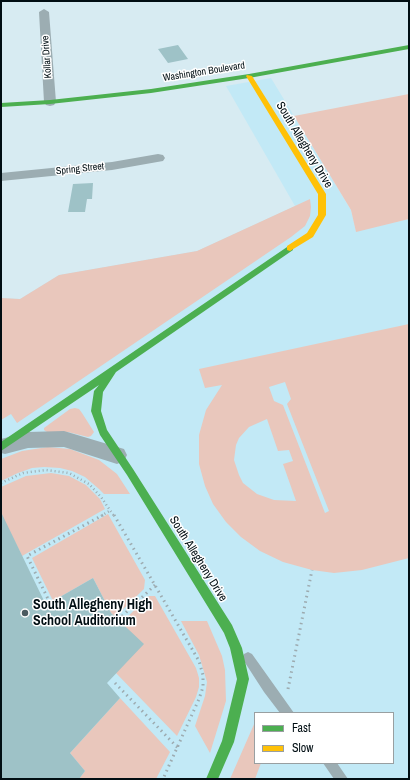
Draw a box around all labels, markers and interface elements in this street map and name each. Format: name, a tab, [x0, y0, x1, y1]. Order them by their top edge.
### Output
street label: Kollar Drive	[40, 35, 54, 79]
street label: Washington Boulevard	[162, 60, 246, 84]
street label: South Allegheny Drive	[273, 99, 335, 191]
street label: Spring Street	[55, 161, 105, 177]
street label: South Allegheny Drive	[166, 514, 230, 604]
place label: South Allegheny High School Auditorium	[33, 597, 152, 630]
marker: South Allegheny High School Auditorium	[20, 608, 30, 618]
legend	[254, 712, 394, 764]
text: Fast	[292, 720, 311, 736]
text: Slow	[292, 740, 313, 756]

